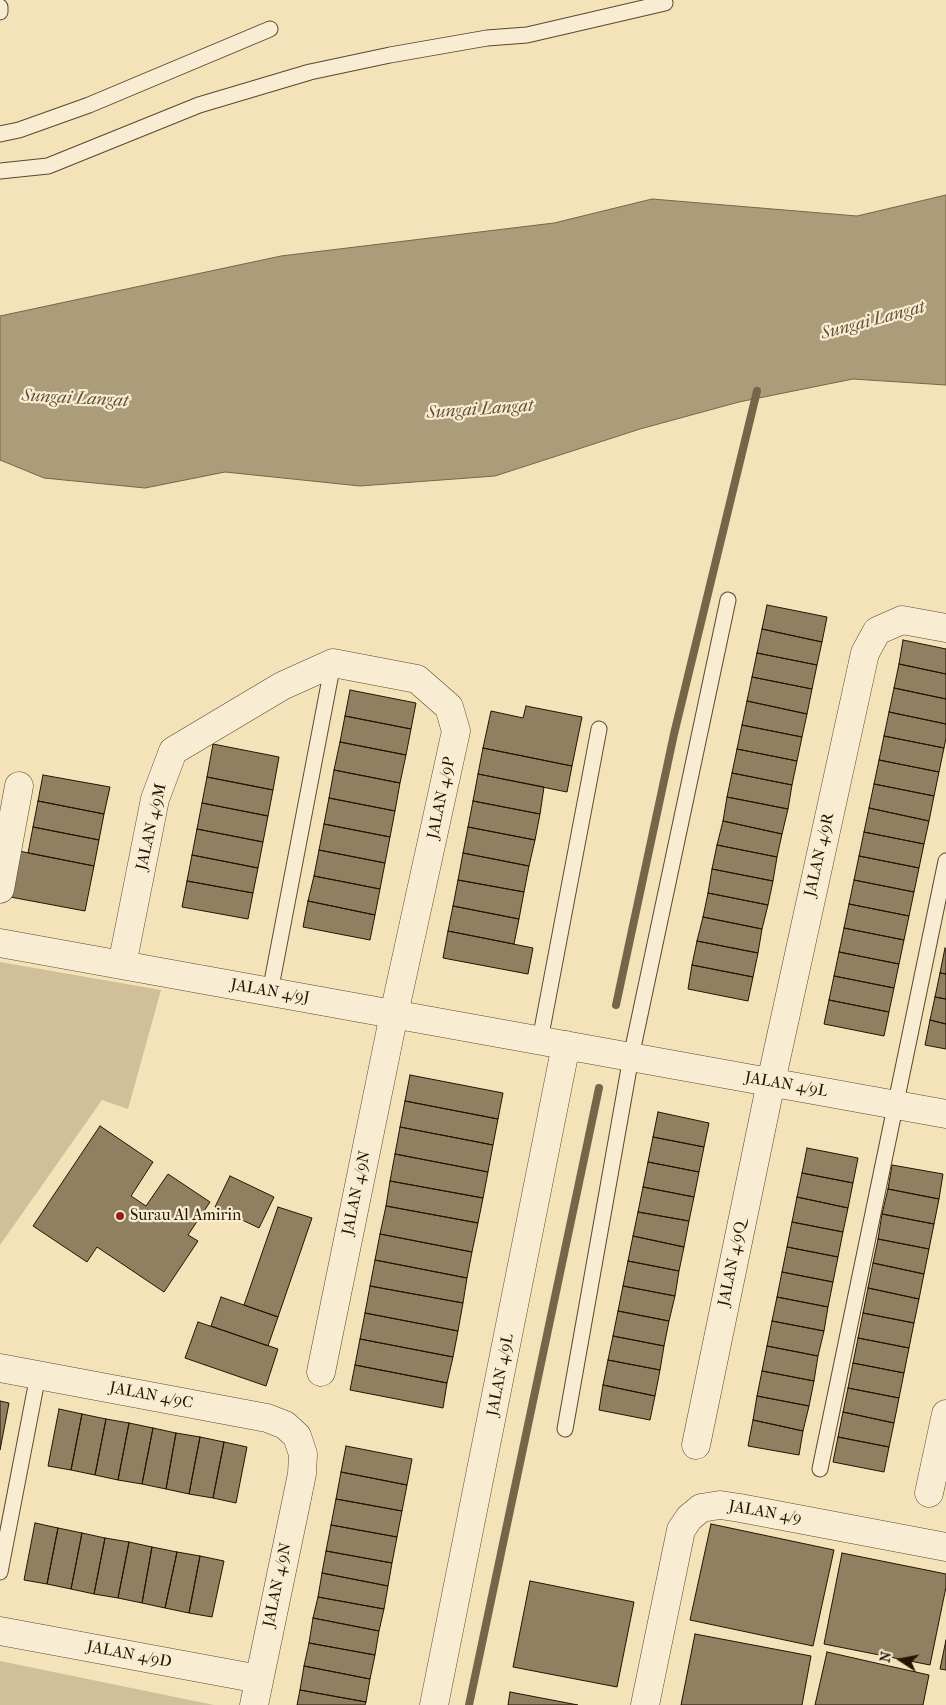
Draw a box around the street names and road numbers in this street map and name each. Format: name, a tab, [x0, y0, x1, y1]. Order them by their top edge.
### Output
street label: JALAN 4/9P	[424, 755, 460, 841]
street label: JALAN 4/9M	[133, 782, 171, 872]
street label: JALAN 4/9R	[801, 811, 839, 899]
street label: JALAN 4/9J	[229, 976, 311, 1008]
street label: JALAN 4/9L	[743, 1068, 829, 1102]
street label: JALAN 4/9N	[339, 1149, 375, 1237]
street label: JALAN 4/9Q	[715, 1220, 751, 1308]
street label: JALAN 4/9L	[484, 1332, 518, 1418]
street label: JALAN 4/9C	[108, 1379, 194, 1413]
street label: JALAN 4/9	[727, 1497, 803, 1529]
street label: JALAN 4/9N	[260, 1541, 296, 1629]
street label: JALAN 4/9D	[85, 1637, 173, 1673]

